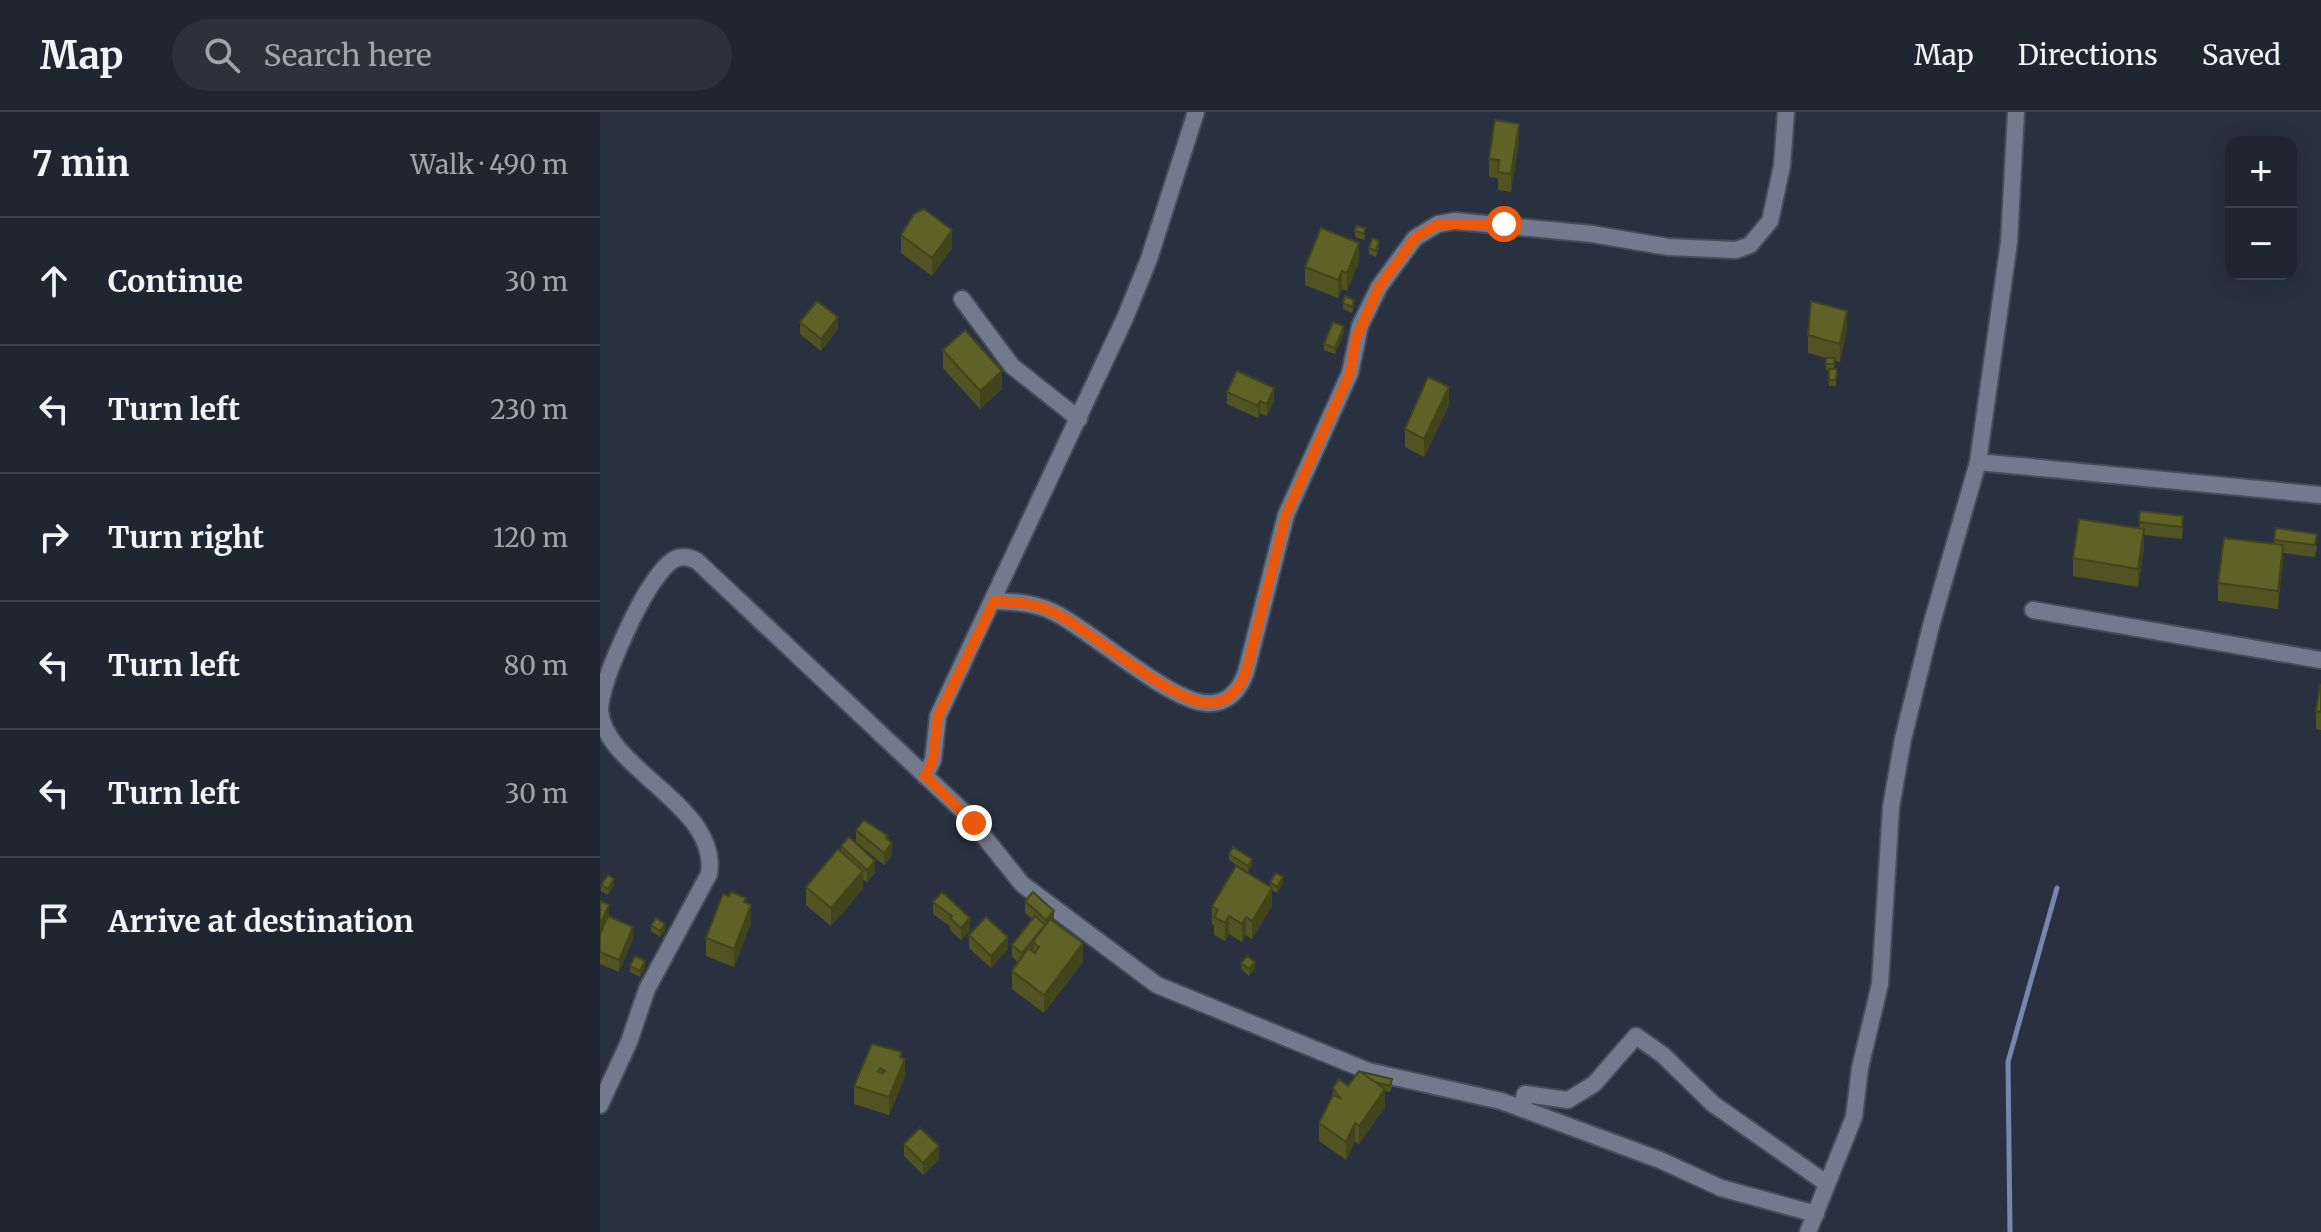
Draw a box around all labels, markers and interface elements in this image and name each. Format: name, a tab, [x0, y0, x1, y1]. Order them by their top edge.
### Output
search box	[172, 19, 732, 91]
text: Map	[40, 32, 124, 79]
icon: search	[200, 33, 244, 77]
text: Search here	[264, 36, 432, 74]
text: Map	[1914, 37, 1974, 73]
text: Directions	[2018, 37, 2158, 73]
text: Saved	[2202, 37, 2281, 73]
map controls	[2225, 136, 2297, 280]
button: +	[2225, 136, 2297, 208]
text: 7 min	[32, 143, 129, 185]
text: Walk · 490 m	[410, 148, 568, 181]
route start	[1486, 206, 1522, 242]
button: −	[2225, 208, 2297, 280]
icon: ahead	[32, 259, 76, 303]
text: Continue	[108, 262, 243, 300]
text: 30 m	[505, 265, 568, 298]
icon: left	[32, 387, 76, 431]
text: Turn left	[108, 390, 240, 428]
text: 230 m	[490, 393, 568, 426]
icon: right	[32, 515, 76, 559]
text: Turn right	[108, 518, 264, 556]
text: 120 m	[493, 521, 568, 554]
icon: left	[32, 643, 76, 687]
text: Turn left	[108, 646, 240, 684]
text: 80 m	[504, 649, 568, 682]
icon: left	[32, 771, 76, 815]
text: Turn left	[108, 774, 240, 812]
text: 30 m	[505, 777, 568, 810]
route end	[956, 805, 992, 841]
icon: arrive	[32, 899, 76, 943]
text: Arrive at destination	[108, 902, 414, 940]

